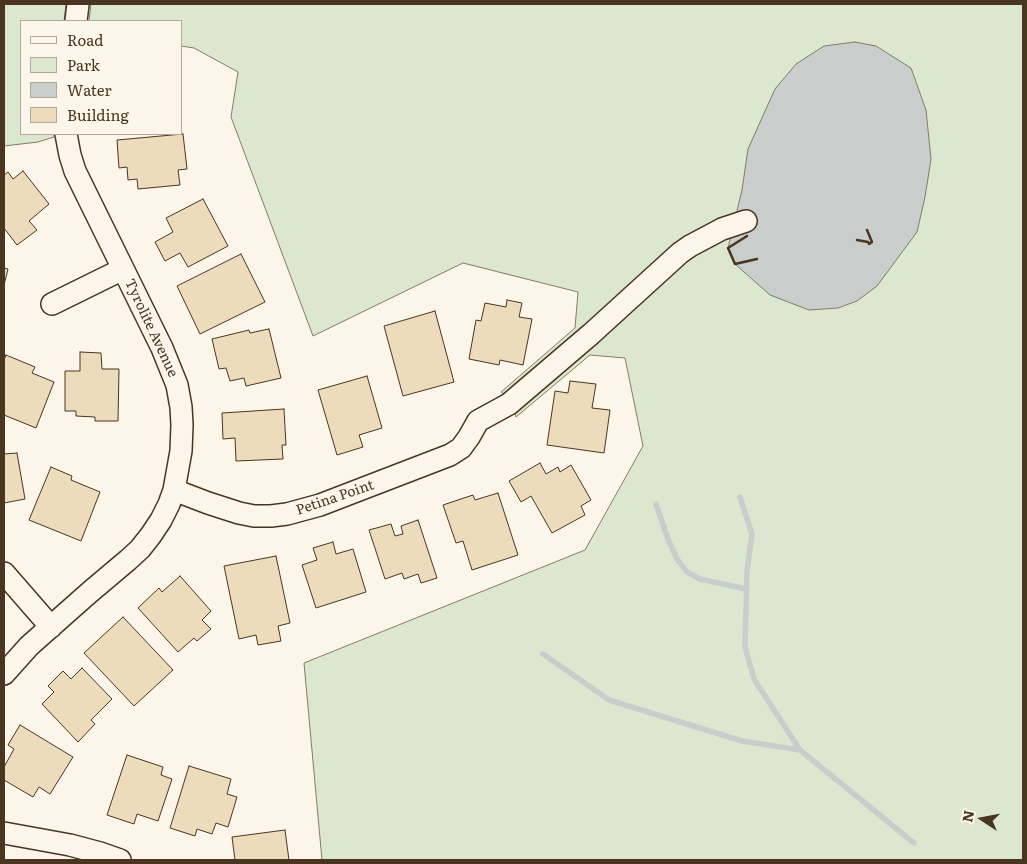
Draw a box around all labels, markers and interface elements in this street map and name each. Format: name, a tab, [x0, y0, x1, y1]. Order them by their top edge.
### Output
legend	[20, 20, 182, 135]
text: Road	[67, 28, 103, 51]
text: Park	[67, 53, 100, 76]
text: Water	[67, 78, 112, 101]
text: Building	[67, 103, 129, 126]
street label: Tyrolite Avenue	[121, 276, 181, 380]
street label: Petina Point	[294, 477, 376, 519]
north arrow	[957, 794, 1007, 844]
text: N	[956, 808, 978, 824]

